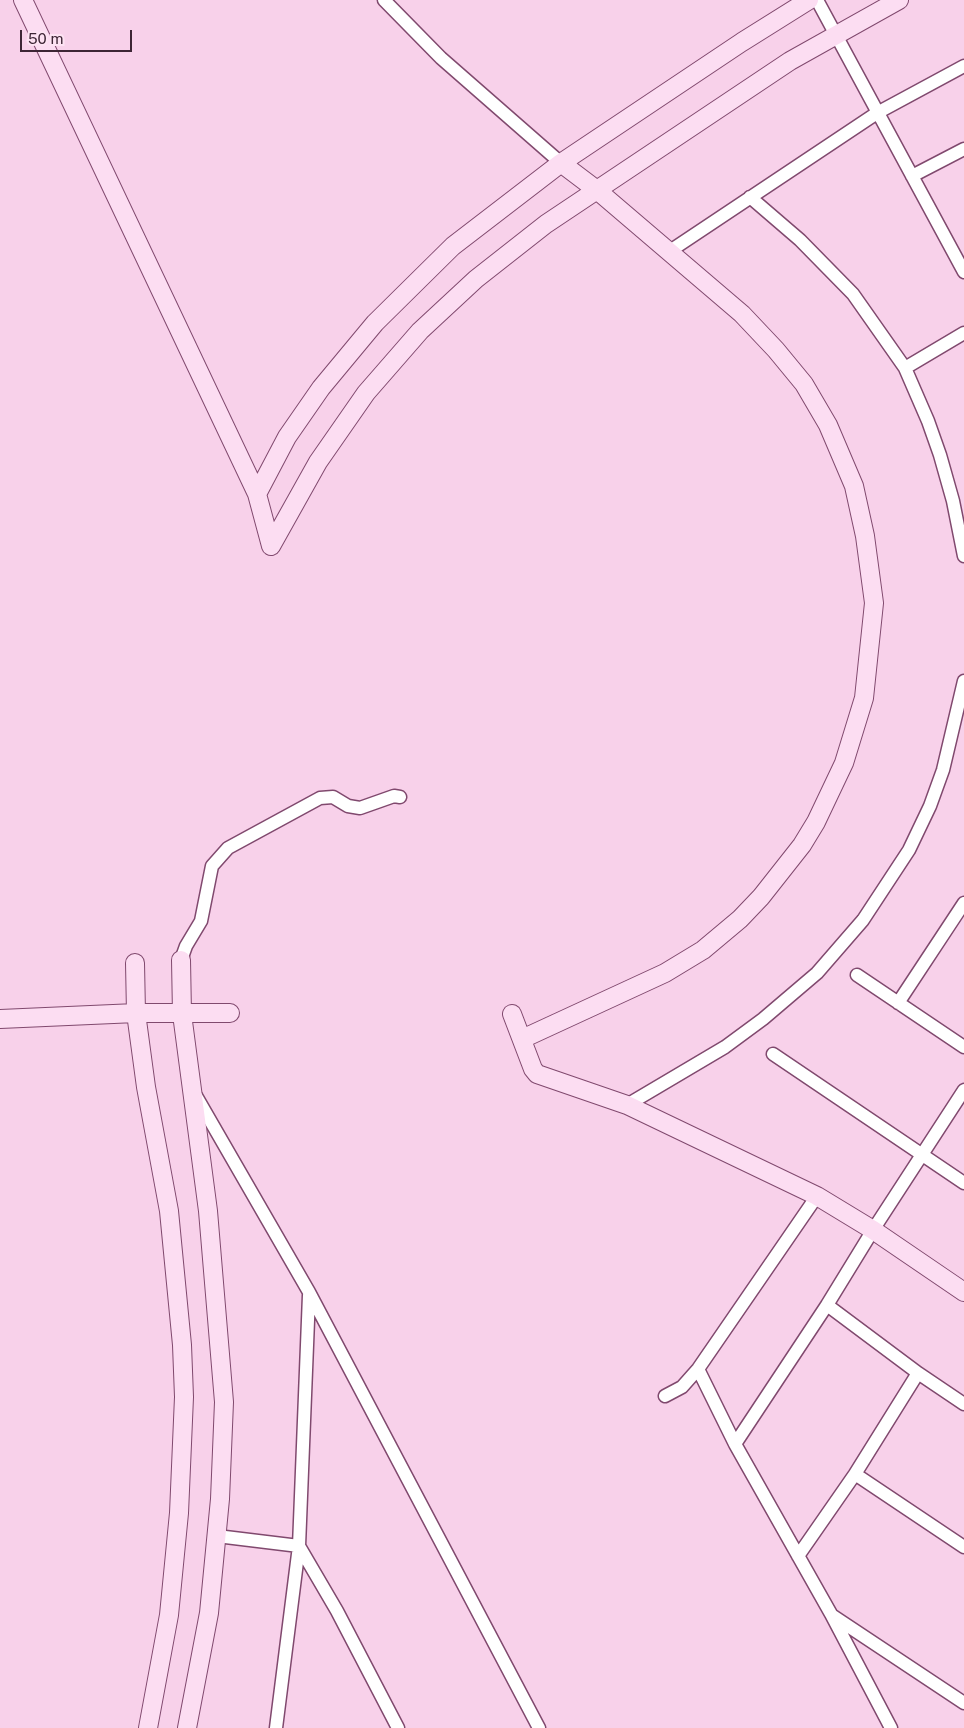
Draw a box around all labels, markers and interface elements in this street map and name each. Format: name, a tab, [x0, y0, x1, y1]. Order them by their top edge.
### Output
scale bar	[22, 20, 135, 52]
text: 50 m	[28, 30, 63, 47]

